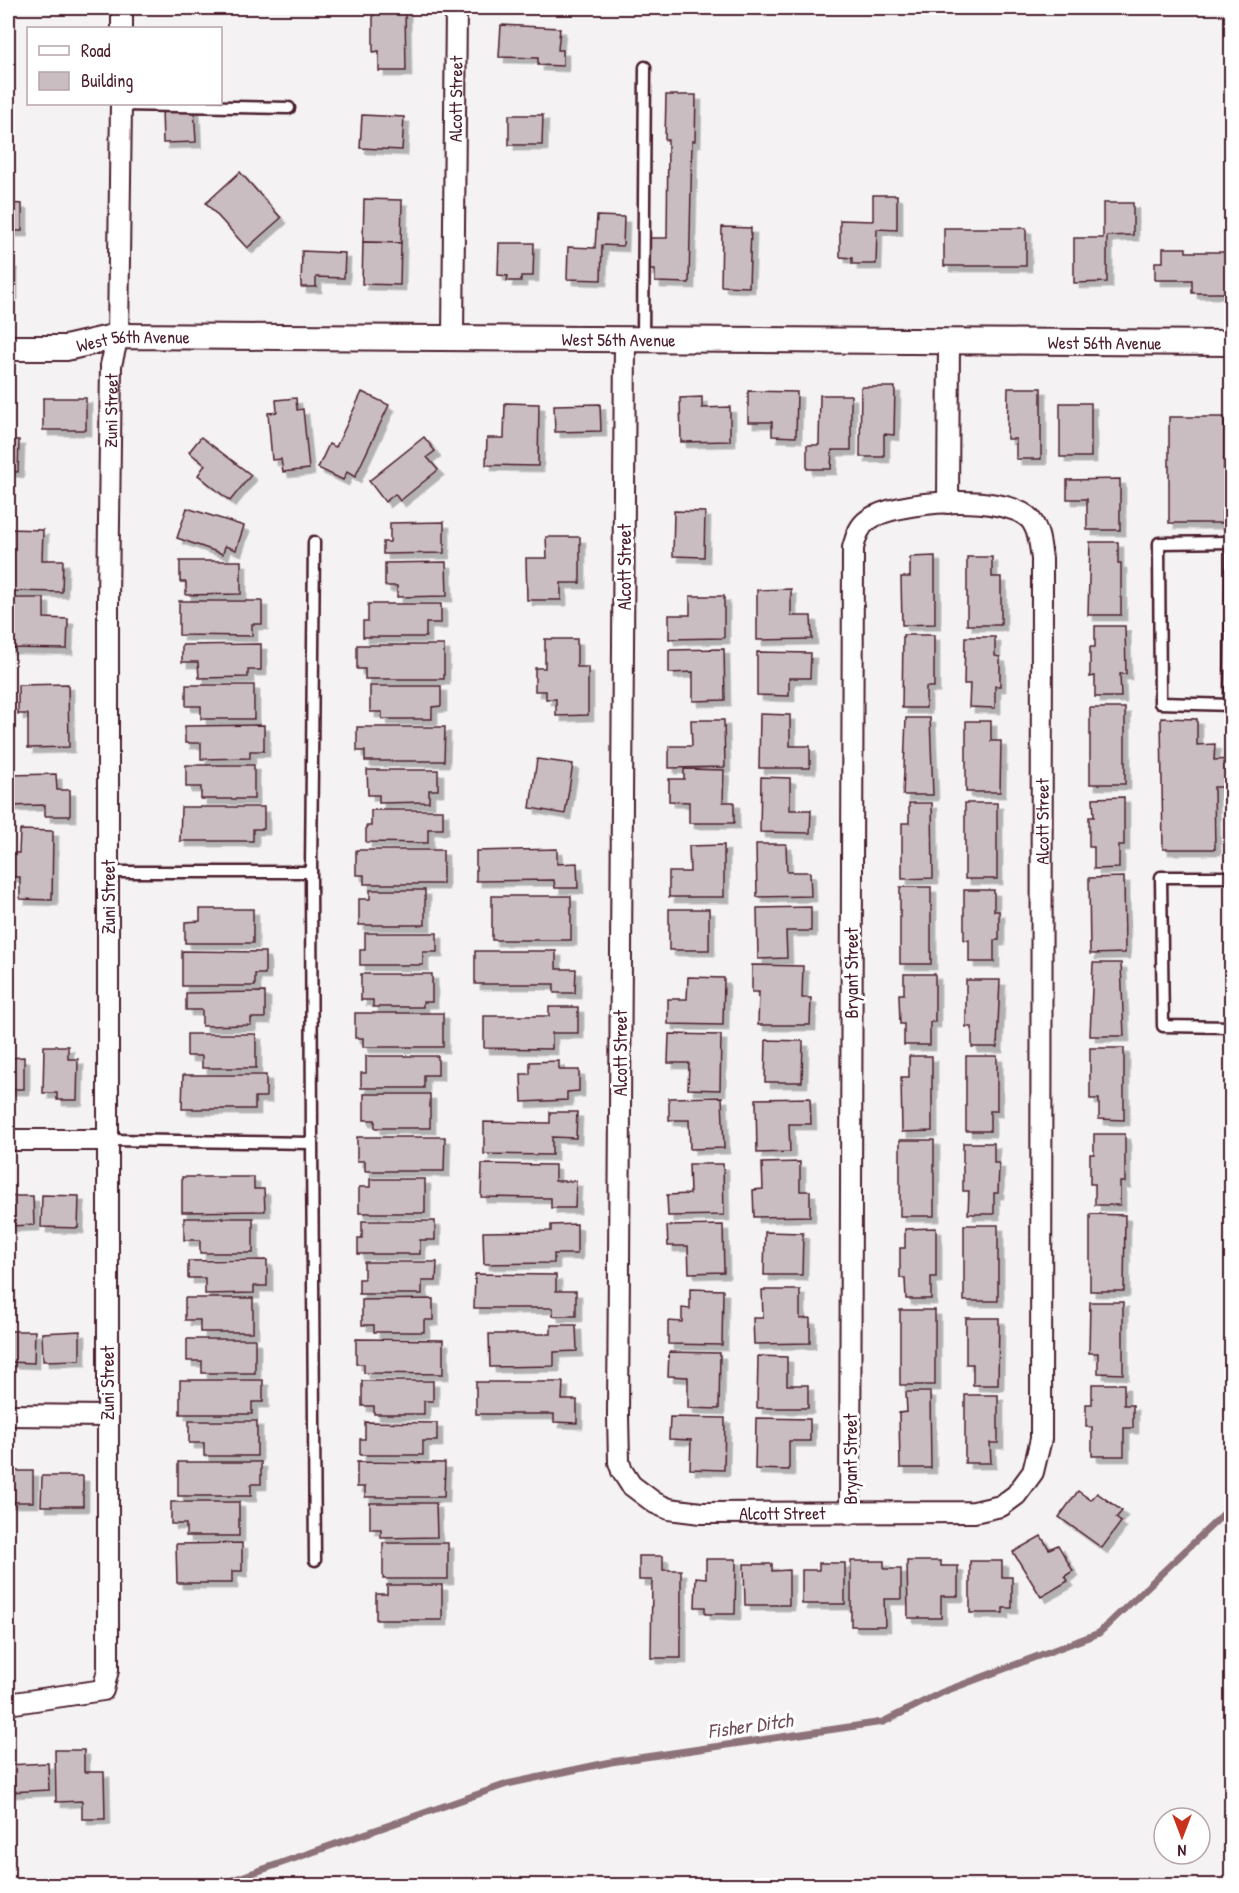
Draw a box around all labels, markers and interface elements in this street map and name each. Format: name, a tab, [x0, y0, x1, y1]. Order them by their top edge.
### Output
legend	[27, 27, 222, 105]
text: Road	[81, 38, 111, 63]
street label: Alcott Street	[442, 55, 468, 142]
text: Building	[81, 68, 133, 93]
street label: West 56th Avenue	[74, 324, 190, 358]
street label: West 56th Avenue	[562, 326, 676, 352]
street label: West 56th Avenue	[1048, 329, 1162, 355]
street label: Zuni Street	[97, 372, 123, 448]
street label: Alcott Street	[612, 523, 637, 610]
street label: Alcott Street	[1029, 777, 1054, 865]
street label: Zuni Street	[96, 859, 121, 934]
street label: Bryant Street	[839, 927, 864, 1019]
street label: Alcott Street	[608, 1009, 633, 1096]
street label: Zuni Street	[95, 1345, 120, 1420]
street label: Bryant Street	[838, 1413, 863, 1505]
street label: Alcott Street	[739, 1500, 826, 1525]
water label: Fisher Ditch	[706, 1705, 796, 1744]
north arrow	[1152, 1806, 1212, 1866]
text: N	[1177, 1840, 1186, 1862]

